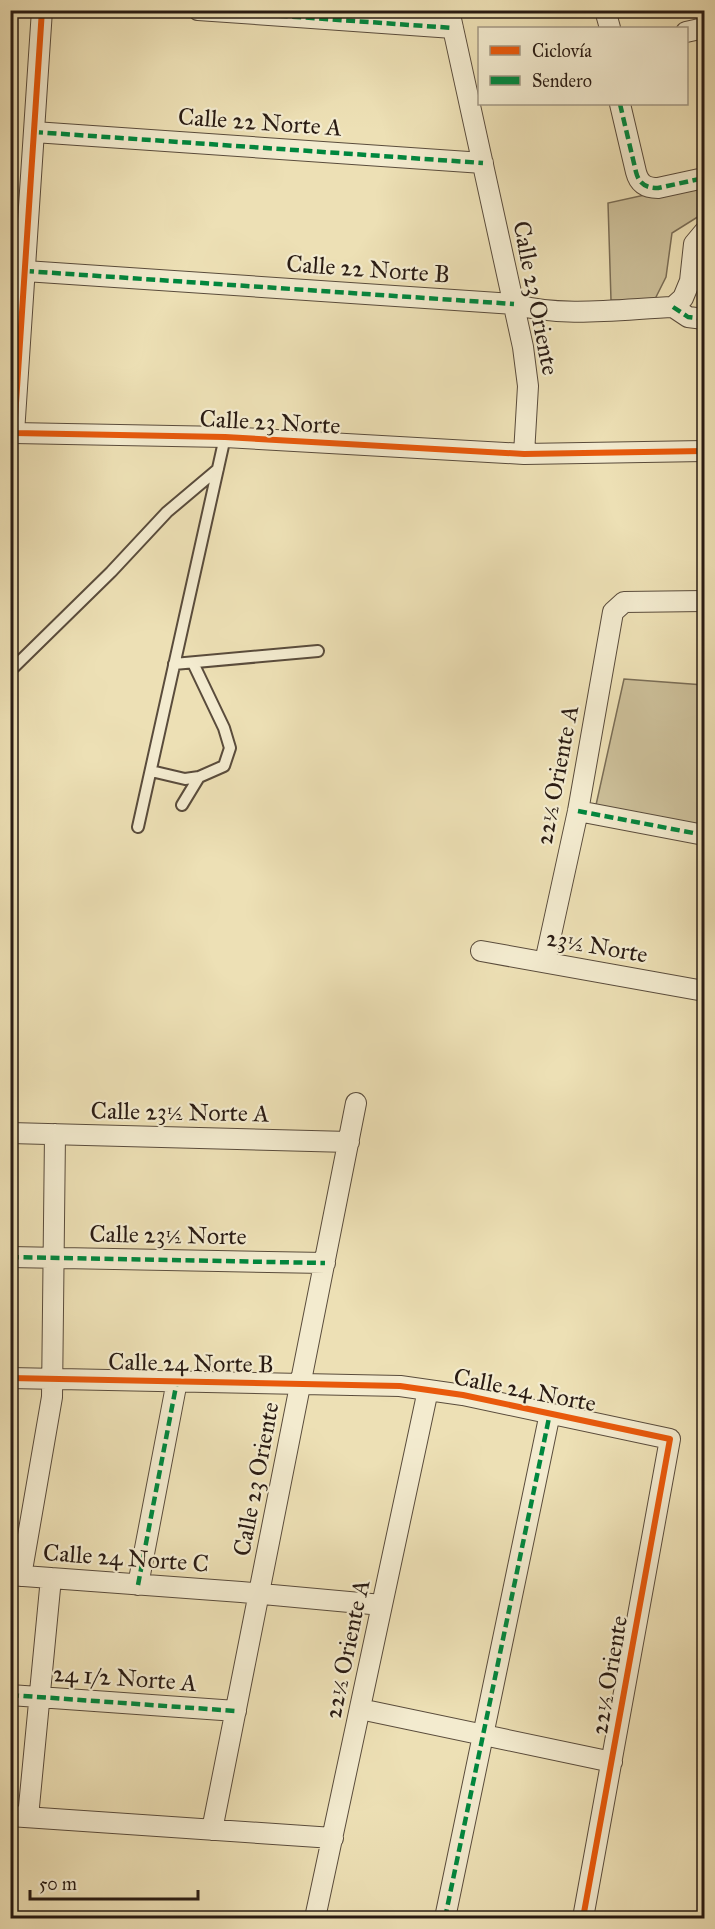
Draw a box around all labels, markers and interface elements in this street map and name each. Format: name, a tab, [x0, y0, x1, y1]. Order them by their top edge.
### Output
legend	[478, 27, 688, 105]
text: Ciclovía	[532, 40, 592, 62]
text: Sendero	[532, 70, 592, 92]
street label: Calle 22 Norte A	[177, 101, 343, 143]
street label: Calle 23 Oriente	[506, 218, 566, 378]
street label: Calle 22 Norte B	[285, 248, 451, 290]
street label: Calle 23 Norte	[199, 403, 341, 441]
street label: 22½ Oriente A	[529, 703, 585, 847]
street label: 23½ Norte	[544, 922, 650, 970]
street label: Calle 23½ Norte A	[90, 1095, 270, 1129]
street label: Calle 23½ Norte	[89, 1219, 247, 1251]
street label: Calle 24 Norte B	[108, 1347, 274, 1379]
street label: Calle 24 Norte	[451, 1361, 599, 1419]
street label: Calle 23 Oriente	[226, 1399, 286, 1559]
street label: Calle 24 Norte C	[42, 1537, 210, 1579]
street label: 22½ Oriente A	[318, 1577, 376, 1721]
street label: 22½ Oriente	[584, 1613, 634, 1737]
street label: 24 1/2 Norte A	[52, 1658, 198, 1698]
scale bar	[30, 1863, 198, 1901]
text: 50 m	[39, 1873, 77, 1895]

